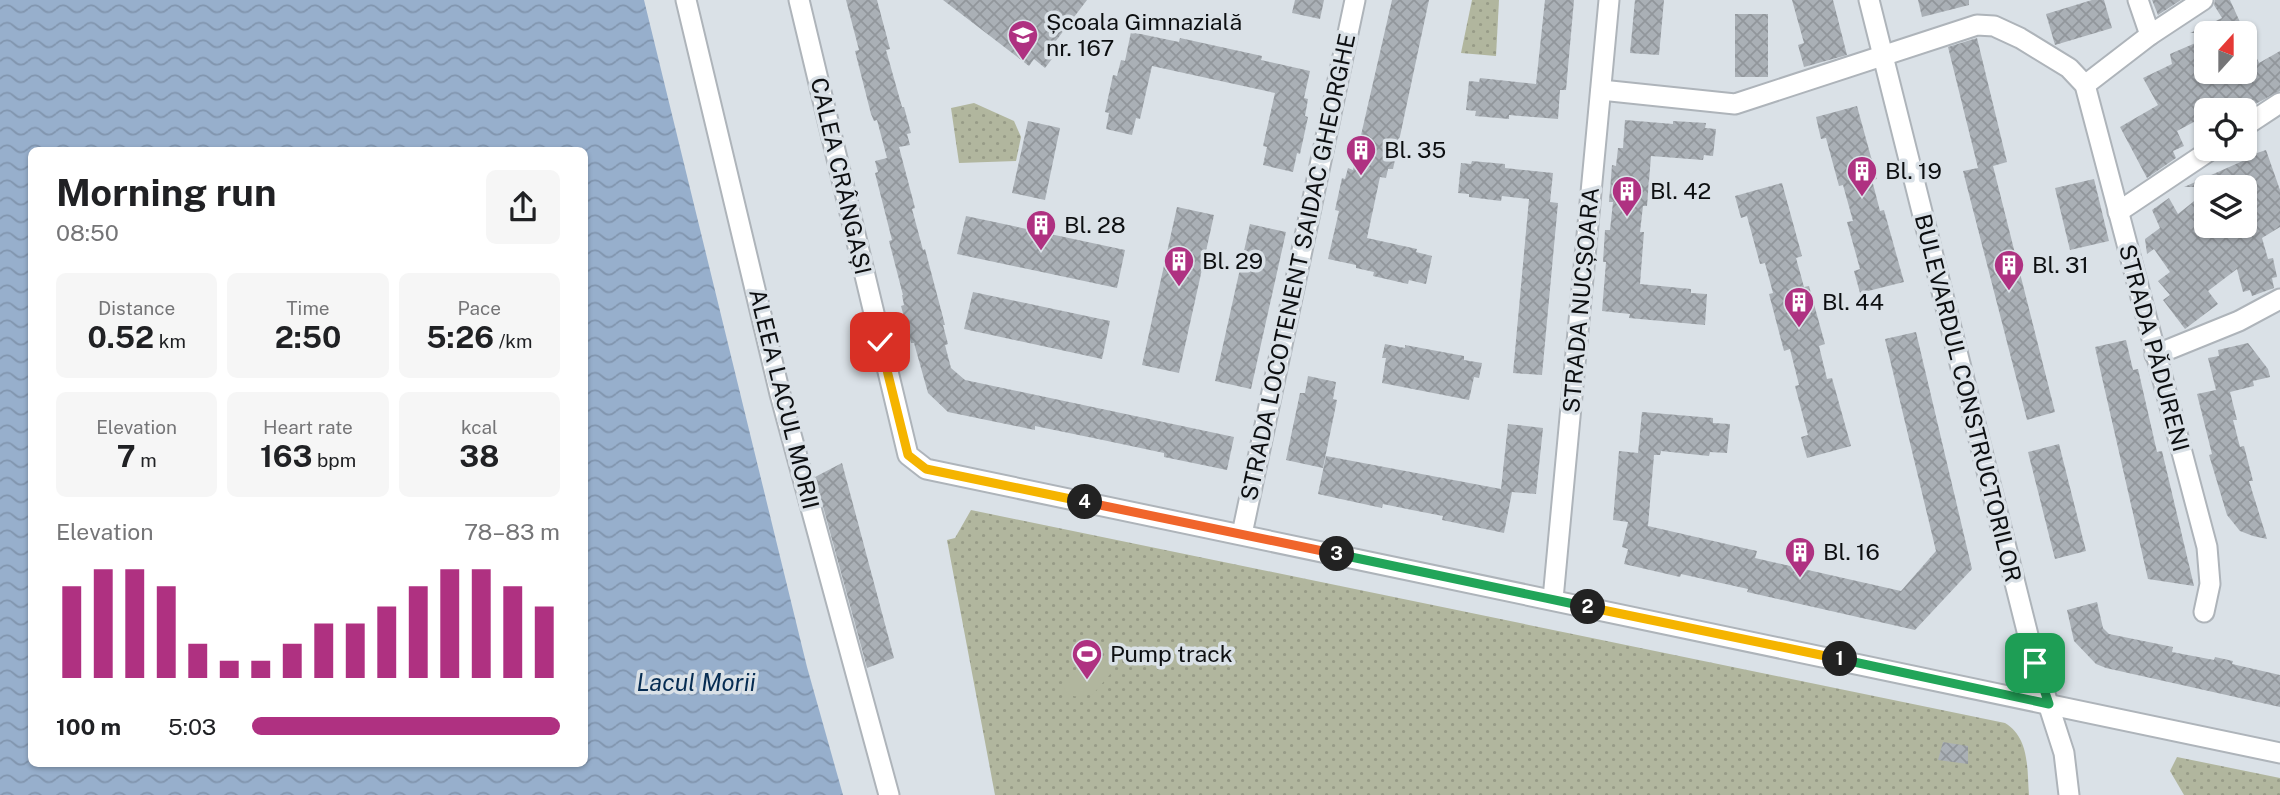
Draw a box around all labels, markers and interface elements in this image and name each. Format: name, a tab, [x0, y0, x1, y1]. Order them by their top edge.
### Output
place label: Școala Gimnazială nr. 167	[1046, 8, 1242, 61]
school or university icon: Școala Gimnazială nr. 167	[1006, 18, 1040, 62]
north arrow	[2194, 21, 2258, 84]
map controls	[2194, 21, 2257, 238]
street label: STRADA LOCOTENENT SAIDAC GHEORGHE	[1235, 31, 1360, 503]
street label: CALEA CRÂNGAȘI	[806, 75, 877, 277]
button: locate	[2194, 98, 2257, 161]
building icon: Bl. 35	[1344, 133, 1378, 177]
place label: Bl. 35	[1384, 136, 1446, 163]
building icon: Bl. 19	[1845, 154, 1879, 198]
place label: Bl. 19	[1885, 157, 1942, 184]
text: Morning run	[56, 170, 277, 215]
button: share	[486, 170, 560, 244]
building icon: Bl. 42	[1610, 174, 1644, 218]
button: layers	[2194, 175, 2257, 238]
place label: Bl. 42	[1650, 177, 1711, 204]
street label: STRADA NUCȘOARA	[1557, 186, 1604, 414]
building icon: Bl. 28	[1024, 208, 1058, 252]
place label: Bl. 28	[1064, 211, 1126, 238]
street label: BULEVARDUL CONSTRUCTORILOR	[1910, 211, 2027, 585]
text: 08:50	[56, 219, 119, 246]
street label: STRADA PĂDURENI	[2114, 241, 2195, 454]
building icon: Bl. 29	[1162, 244, 1196, 288]
place label: Bl. 29	[1202, 247, 1263, 274]
building icon: Bl. 31	[1992, 248, 2026, 292]
place label: Bl. 31	[2032, 251, 2089, 278]
building icon: Bl. 44	[1782, 285, 1816, 329]
street label: ALEEA LACUL MORII	[744, 286, 825, 512]
place label: Bl. 44	[1822, 288, 1884, 315]
text: Distance	[98, 297, 175, 319]
text: Time	[286, 297, 330, 319]
text: Pace	[458, 297, 501, 319]
pin	[850, 312, 910, 372]
text: 0.52	[87, 319, 154, 355]
text: 2:50	[275, 319, 341, 355]
text: 5:26	[426, 319, 494, 355]
icon: check	[861, 323, 899, 361]
text: km	[154, 330, 186, 352]
text: /km	[494, 330, 532, 352]
text: Elevation	[96, 416, 177, 438]
text: Heart rate	[263, 416, 353, 438]
text: kcal	[461, 416, 498, 438]
text: 7	[117, 438, 136, 474]
text: 163	[260, 438, 312, 474]
text: 38	[459, 438, 499, 474]
text: m	[136, 449, 157, 471]
text: bpm	[312, 449, 356, 471]
pin: 4	[1068, 484, 1102, 520]
text: 4	[1078, 490, 1091, 512]
text: Elevation	[56, 518, 154, 545]
text: 78–83 m	[464, 518, 560, 545]
building icon: Bl. 16	[1783, 535, 1817, 579]
pin: 3	[1320, 536, 1354, 572]
place label: Bl. 16	[1823, 538, 1880, 565]
text: 3	[1330, 542, 1343, 564]
pin: 2	[1570, 590, 1606, 624]
text: 2	[1581, 595, 1594, 617]
pin	[2005, 633, 2065, 693]
sports icon: Pump track	[1070, 637, 1104, 681]
place label: Pump track	[1110, 640, 1233, 667]
pin: 1	[1822, 642, 1857, 676]
icon: arrive	[2016, 644, 2054, 682]
text: 1	[1835, 647, 1844, 669]
water label: Lacul Morii	[636, 668, 756, 696]
text: 100 m	[56, 713, 121, 740]
text: 5:03	[168, 713, 216, 740]

